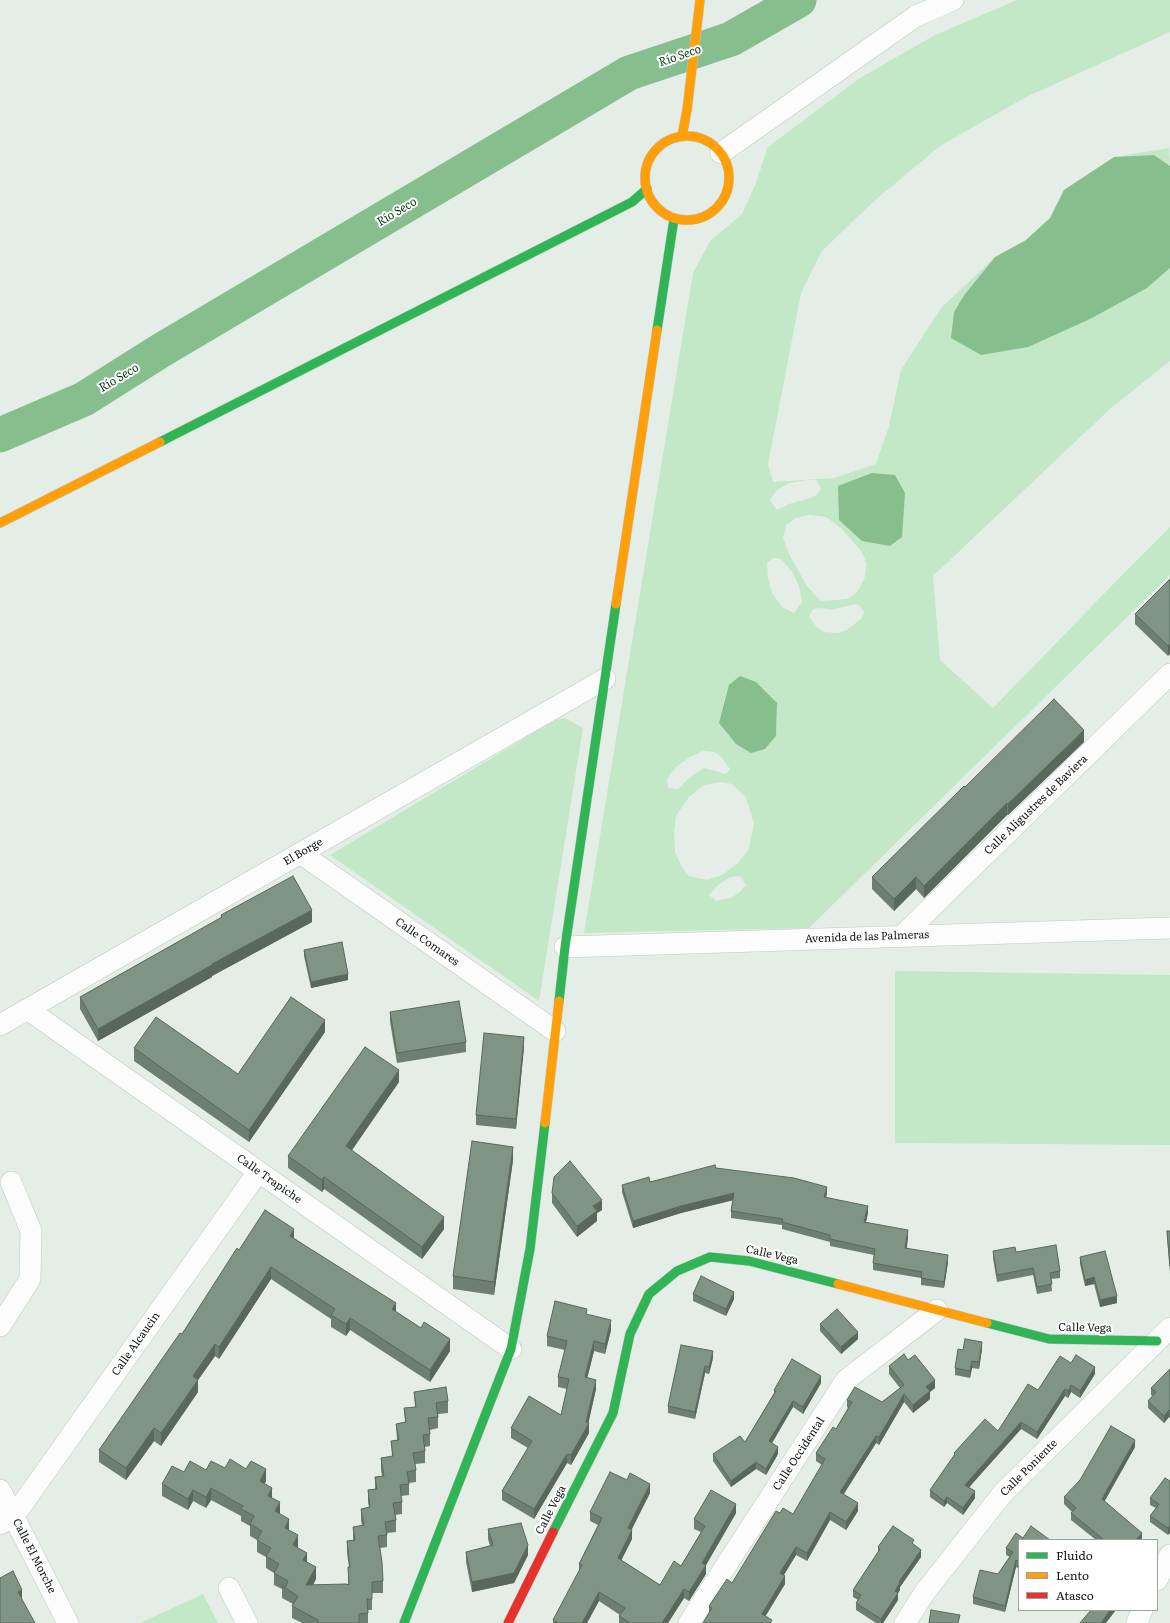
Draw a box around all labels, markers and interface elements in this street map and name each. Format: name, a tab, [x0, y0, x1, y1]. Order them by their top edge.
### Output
water label: Río Seco	[657, 42, 703, 70]
water label: Río Seco	[374, 195, 420, 229]
water label: Río Seco	[96, 361, 142, 395]
street label: Calle Aligustres de Baviera	[982, 752, 1090, 858]
street label: El Borge	[281, 835, 325, 869]
street label: Calle Comares	[393, 915, 461, 969]
street label: Avenida de las Palmeras	[805, 928, 929, 946]
street label: Calle Trapiche	[234, 1152, 304, 1206]
street label: Calle Vega	[745, 1243, 799, 1267]
street label: Calle Alcaucin	[109, 1310, 163, 1378]
street label: Calle Vega	[1058, 1321, 1112, 1335]
street label: Calle Occidental	[770, 1415, 828, 1493]
street label: Calle Poniente	[998, 1437, 1060, 1499]
street label: Calle Vega	[533, 1483, 569, 1537]
street label: Calle El Morche	[9, 1516, 59, 1596]
legend	[1018, 1539, 1158, 1611]
text: Fluido	[1056, 1546, 1093, 1564]
text: Lento	[1056, 1566, 1089, 1584]
text: Atasco	[1056, 1586, 1094, 1604]

